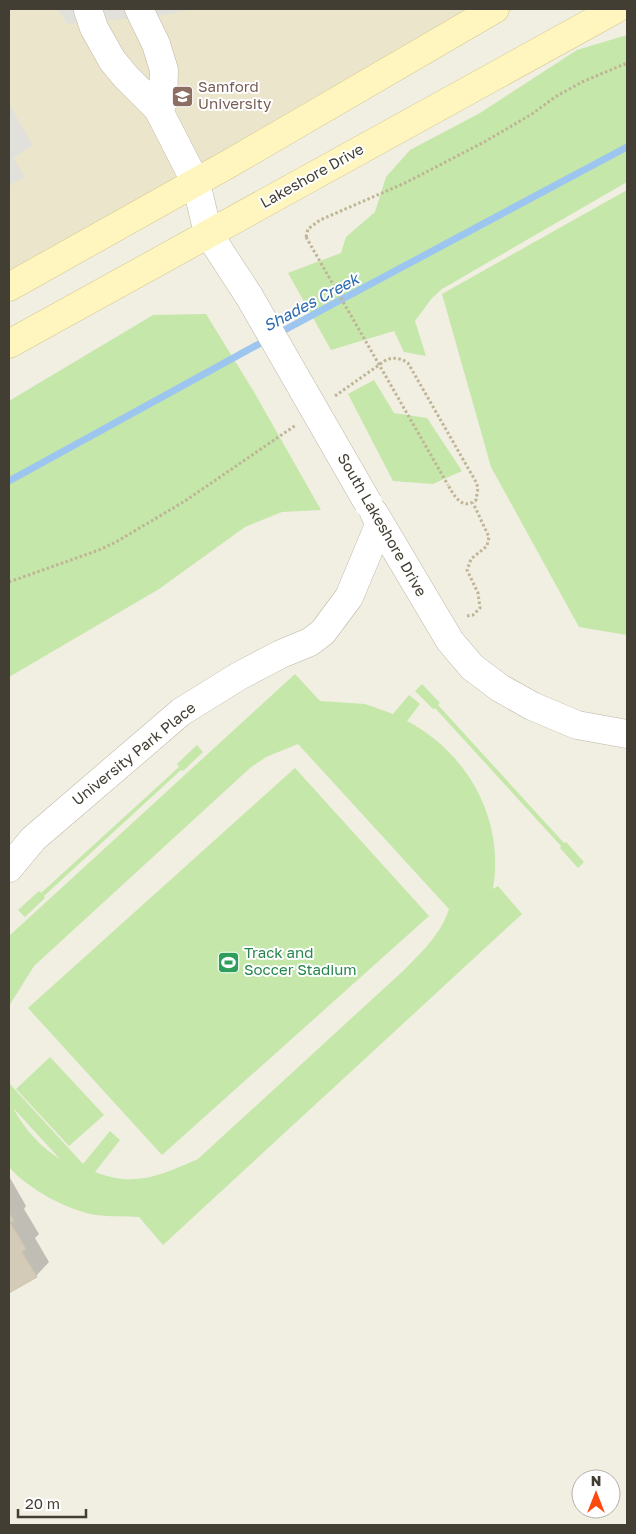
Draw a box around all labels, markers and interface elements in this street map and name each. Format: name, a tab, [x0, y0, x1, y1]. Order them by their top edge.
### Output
place label: Samford University	[198, 77, 272, 112]
school or university icon: Samford University	[170, 84, 194, 108]
street label: Lakeshore Drive	[257, 139, 367, 211]
water label: Shades Creek	[260, 268, 364, 336]
street label: South Lakeshore Drive	[335, 450, 431, 599]
street label: University Park Place	[68, 698, 199, 809]
place label: Track and Soccer Stadium	[244, 943, 357, 978]
sports icon: Track and Soccer Stadium	[216, 950, 240, 974]
north arrow	[571, 1469, 621, 1519]
text: N	[591, 1472, 601, 1489]
scale bar	[18, 1486, 85, 1518]
text: 20 m	[25, 1494, 60, 1512]

